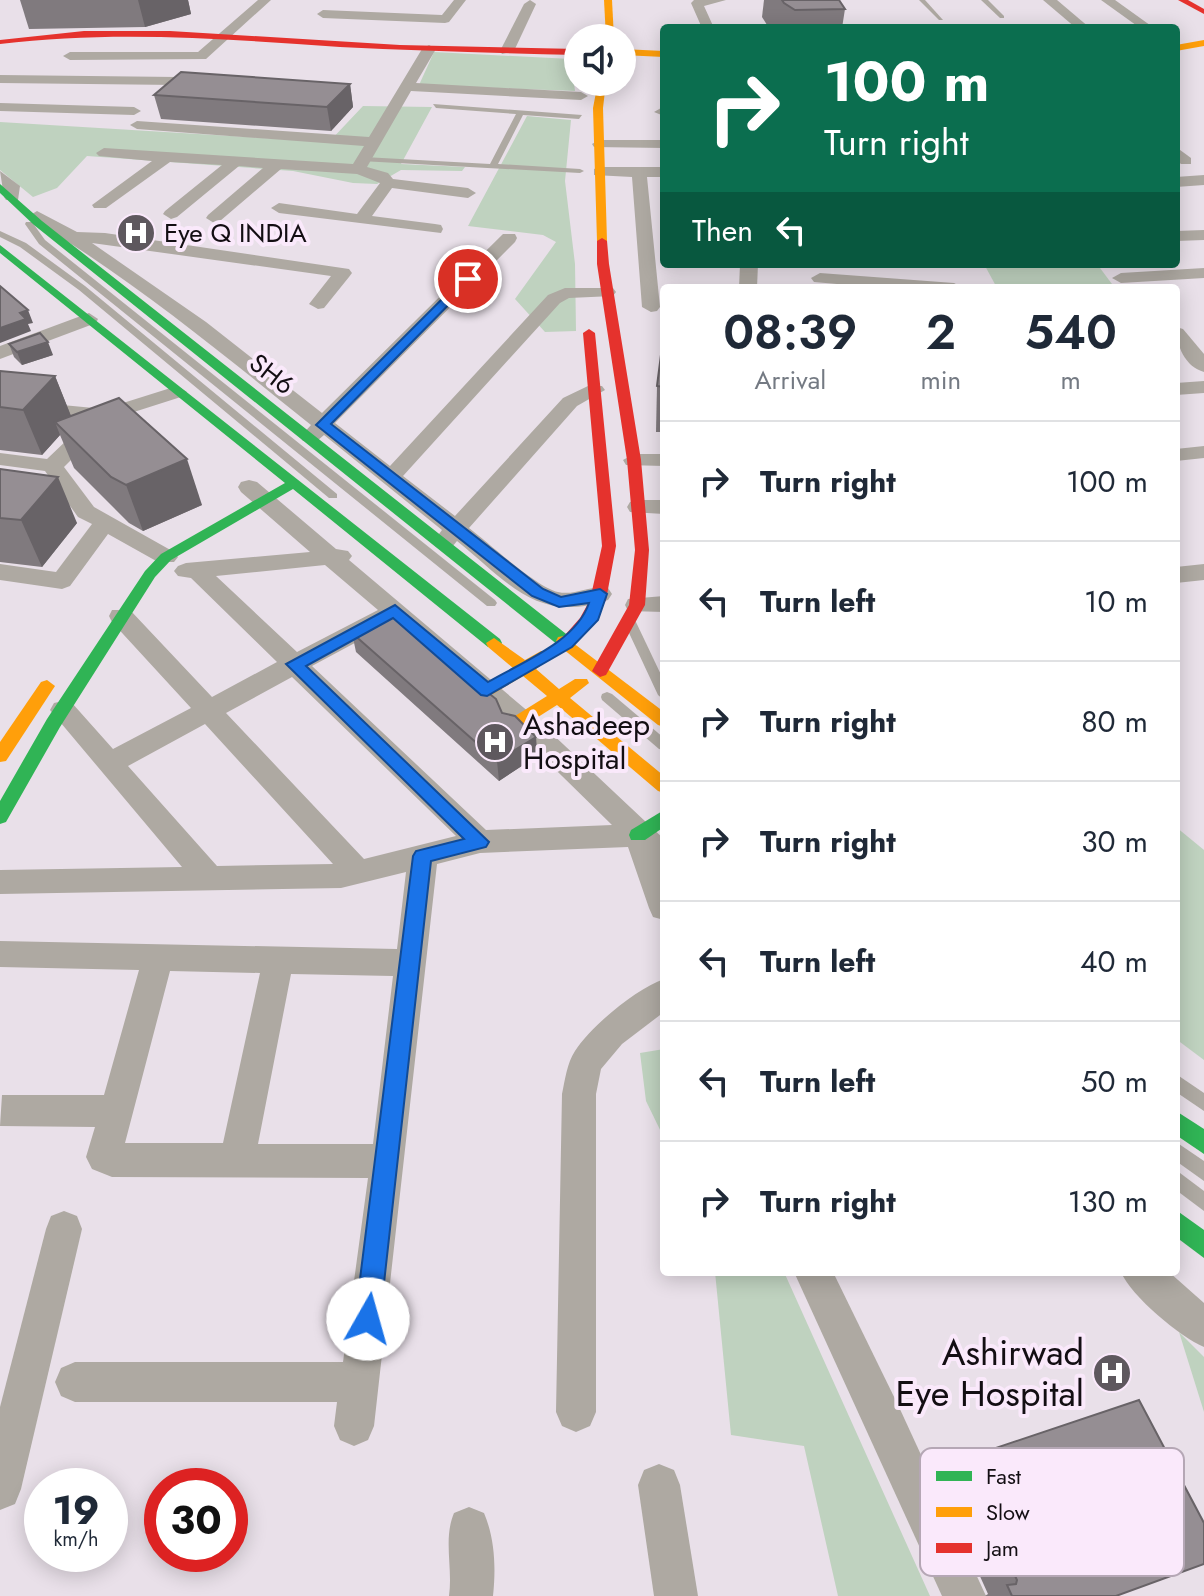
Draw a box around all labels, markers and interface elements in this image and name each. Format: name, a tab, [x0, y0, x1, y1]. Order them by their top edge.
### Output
map controls	[564, 24, 636, 96]
button: sound	[564, 24, 636, 96]
text: 100 m	[824, 41, 989, 122]
icon: right	[692, 56, 796, 160]
text: Turn right	[824, 116, 969, 168]
icon: left	[769, 208, 813, 252]
text: Then	[692, 209, 753, 252]
hospital icon: Eye Q INDIA	[115, 212, 157, 254]
place label: Eye Q INDIA	[164, 214, 307, 252]
pin	[434, 245, 502, 313]
icon: arrive	[446, 257, 490, 301]
text: 08:39	[723, 298, 857, 367]
text: 2	[926, 298, 956, 367]
text: 540	[1024, 298, 1117, 367]
street label: SH6	[241, 344, 303, 404]
text: Arrival	[754, 361, 826, 399]
text: min	[921, 361, 961, 399]
text: m	[1061, 361, 1081, 399]
icon: right	[692, 459, 736, 503]
text: Turn right	[760, 460, 896, 503]
text: 100 m	[1066, 460, 1148, 503]
icon: left	[692, 579, 736, 623]
text: Turn left	[760, 580, 875, 623]
text: 10 m	[1084, 580, 1148, 623]
icon: right	[692, 699, 736, 743]
text: Turn right	[760, 700, 896, 743]
text: 80 m	[1081, 700, 1148, 743]
place label: Ashadeep Hospital	[523, 703, 650, 780]
hospital icon: Ashadeep Hospital	[474, 721, 516, 763]
icon: right	[692, 819, 736, 863]
text: Turn right	[760, 820, 896, 863]
text: 30 m	[1081, 820, 1148, 863]
icon: left	[692, 939, 736, 983]
text: Turn left	[760, 940, 875, 983]
text: 40 m	[1080, 940, 1148, 983]
icon: left	[692, 1059, 736, 1103]
text: Turn left	[760, 1060, 875, 1103]
text: 50 m	[1081, 1060, 1148, 1103]
icon: right	[692, 1179, 736, 1223]
text: Turn right	[760, 1180, 896, 1223]
text: 130 m	[1068, 1180, 1148, 1223]
position arrow	[326, 1277, 410, 1361]
place label: Ashirwad Eye Hospital	[896, 1326, 1084, 1419]
hospital icon: Ashirwad Eye Hospital	[1091, 1352, 1133, 1394]
legend	[920, 1448, 1184, 1576]
text: Fast	[986, 1460, 1022, 1492]
speed limit sign: 30	[144, 1468, 248, 1572]
text: 19	[52, 1481, 100, 1539]
text: Slow	[986, 1496, 1030, 1528]
text: km/h	[53, 1525, 99, 1554]
text: Jam	[983, 1532, 1019, 1564]

